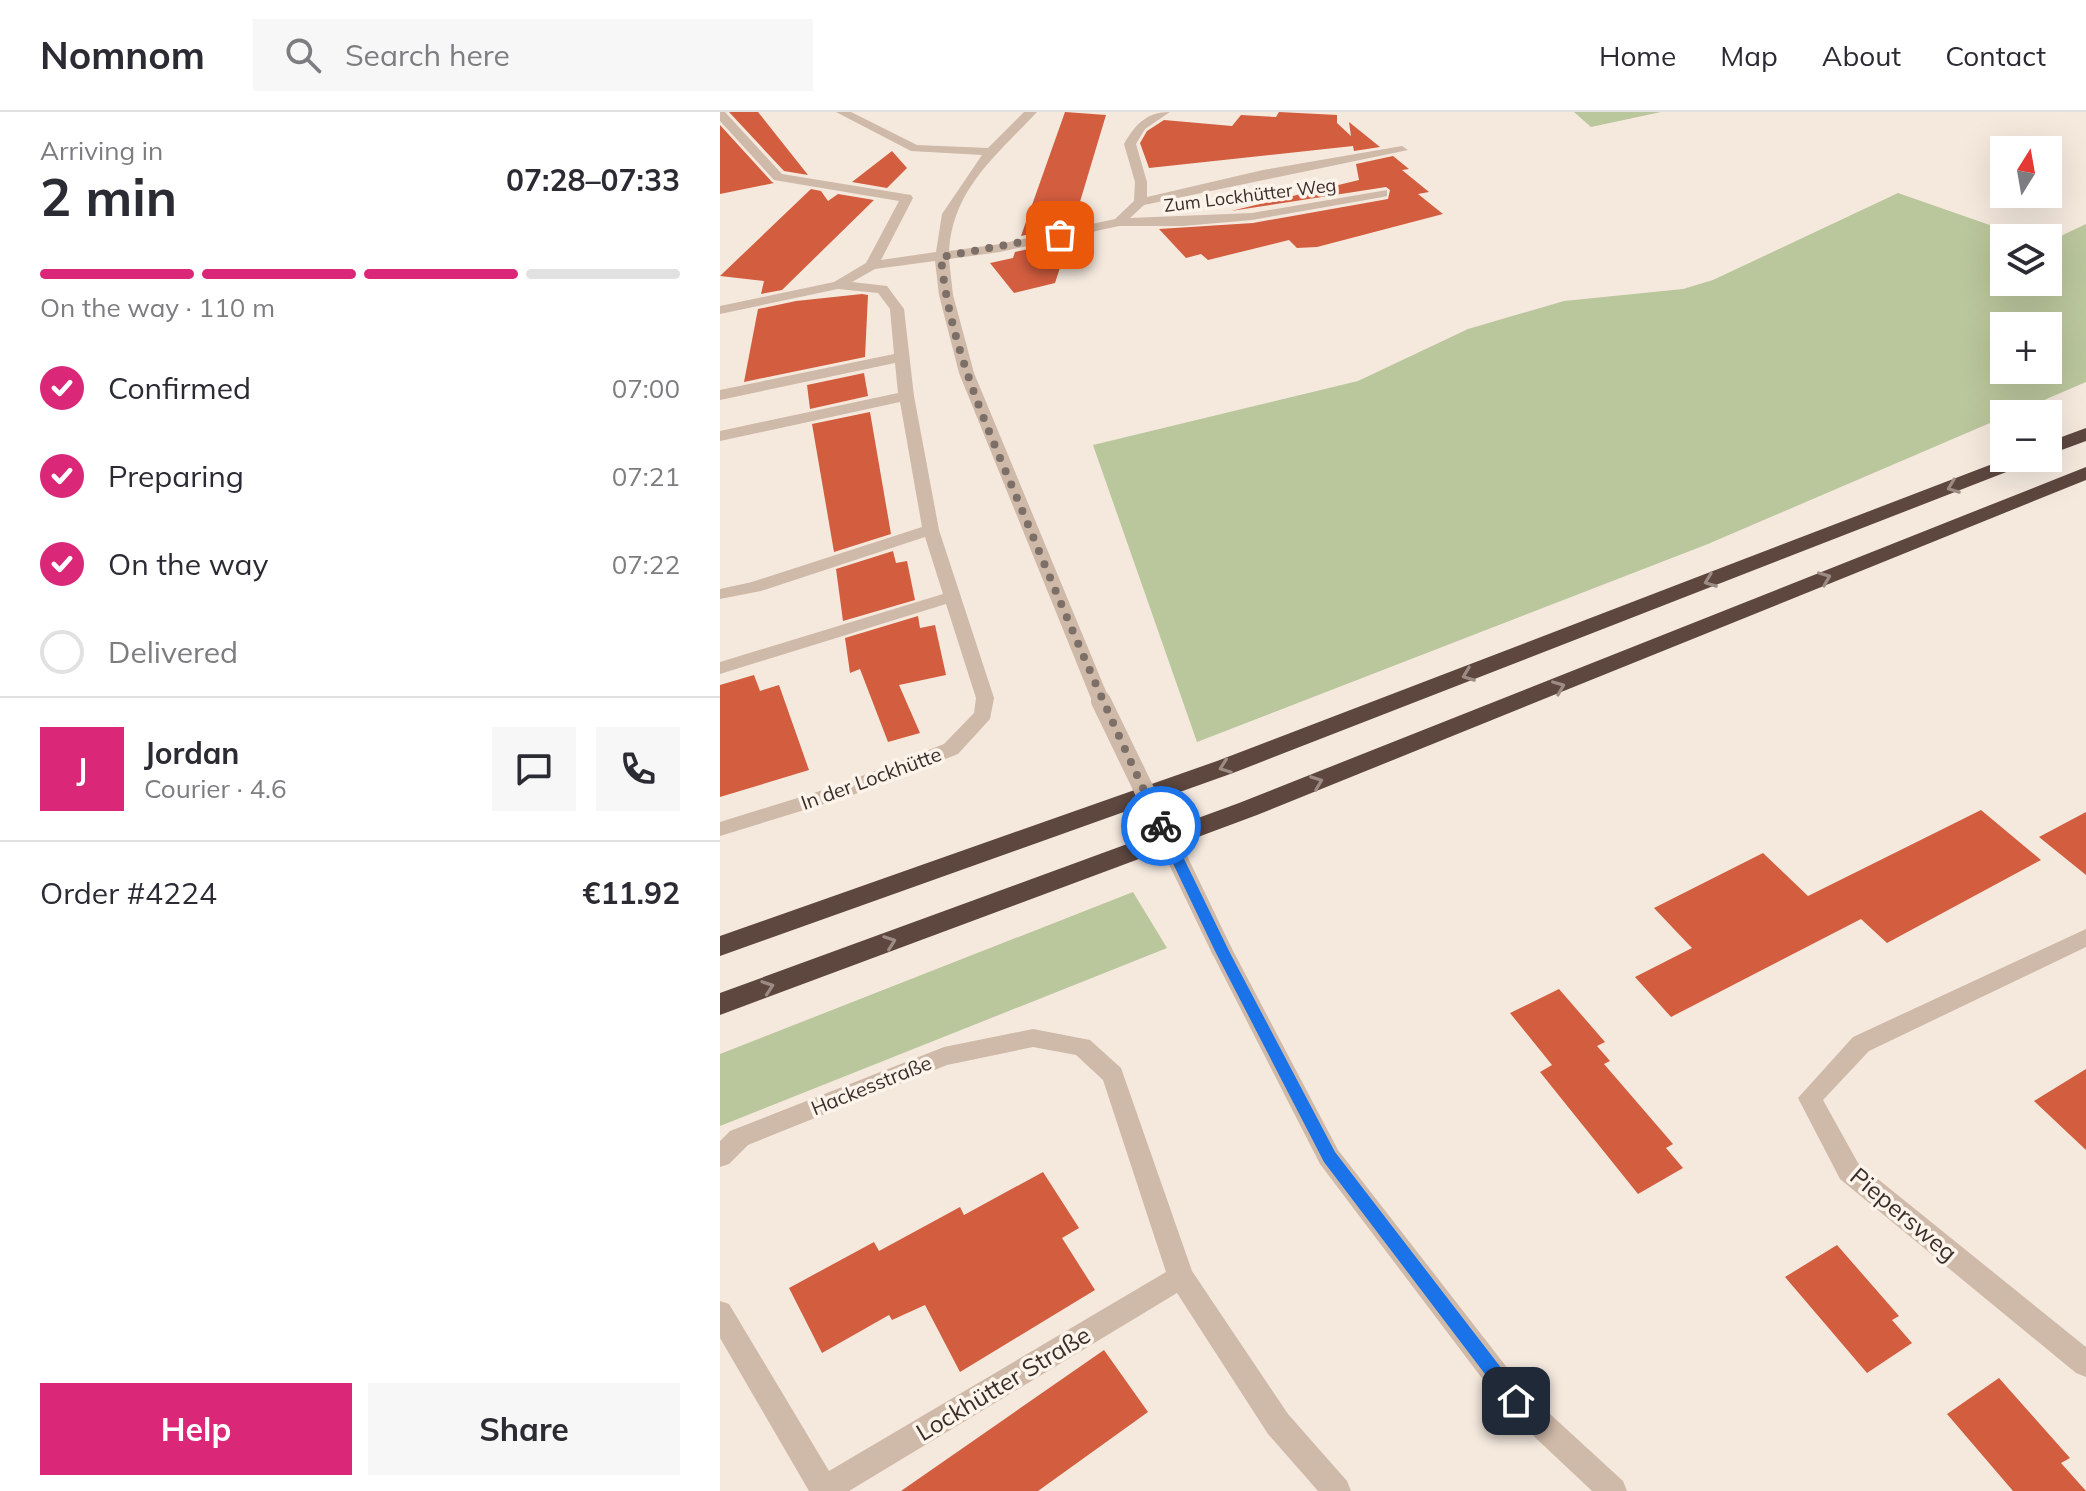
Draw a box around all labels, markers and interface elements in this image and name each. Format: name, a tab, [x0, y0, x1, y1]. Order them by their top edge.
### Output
search box	[253, 19, 813, 91]
text: Nomnom	[40, 31, 205, 79]
icon: search	[281, 33, 325, 77]
text: Search here	[345, 36, 510, 74]
text: Home	[1599, 38, 1676, 73]
text: Map	[1720, 38, 1778, 73]
text: About	[1822, 38, 1901, 73]
text: Contact	[1945, 38, 2046, 73]
text: Arriving in	[40, 134, 163, 167]
north arrow	[1990, 136, 2062, 208]
map controls	[1990, 136, 2062, 472]
text: 07:28–07:33	[506, 161, 680, 199]
text: 2 min	[40, 164, 177, 229]
street label: Zum Lockhütter Weg	[1163, 173, 1337, 217]
pin	[1026, 201, 1094, 269]
icon: bag	[1038, 213, 1082, 257]
button: layers	[1990, 224, 2062, 296]
text: On the way · 110 m	[40, 291, 275, 324]
button: +	[1990, 312, 2062, 384]
icon: check	[40, 366, 84, 410]
text: Confirmed	[108, 369, 251, 407]
text: 07:00	[612, 372, 680, 405]
button: −	[1990, 400, 2062, 472]
icon: check	[40, 454, 84, 498]
text: Preparing	[108, 457, 244, 495]
text: 07:21	[612, 460, 680, 493]
one-way arrow	[1947, 477, 1961, 493]
icon: check	[40, 542, 84, 586]
text: On the way	[108, 545, 268, 583]
text: 07:22	[612, 548, 680, 581]
one-way arrow	[1704, 571, 1718, 588]
one-way arrow	[1817, 572, 1831, 588]
text: Delivered	[108, 633, 238, 671]
one-way arrow	[1462, 665, 1476, 682]
one-way arrow	[1551, 680, 1565, 697]
button: chat	[492, 727, 576, 811]
button: phone	[596, 727, 680, 811]
text: Jordan	[144, 734, 239, 772]
street label: In der Lockhütte	[797, 741, 945, 815]
text: J	[77, 750, 87, 788]
one-way arrow	[1219, 757, 1233, 773]
text: Courier · 4.6	[144, 772, 287, 805]
one-way arrow	[1309, 775, 1323, 792]
courier	[1121, 786, 1201, 866]
icon: bike	[1139, 804, 1183, 848]
text: Order #4224	[40, 874, 217, 912]
text: €11.92	[583, 874, 680, 912]
one-way arrow	[882, 936, 896, 952]
one-way arrow	[761, 980, 775, 996]
street label: Hackesstraße	[807, 1050, 935, 1120]
street label: Piepersweg	[1844, 1161, 1964, 1267]
street label: Lockhütter Straße	[911, 1319, 1095, 1447]
pin	[1482, 1367, 1550, 1435]
icon: home	[1494, 1379, 1538, 1423]
button: Help	[40, 1383, 352, 1475]
button: Share	[368, 1383, 680, 1475]

